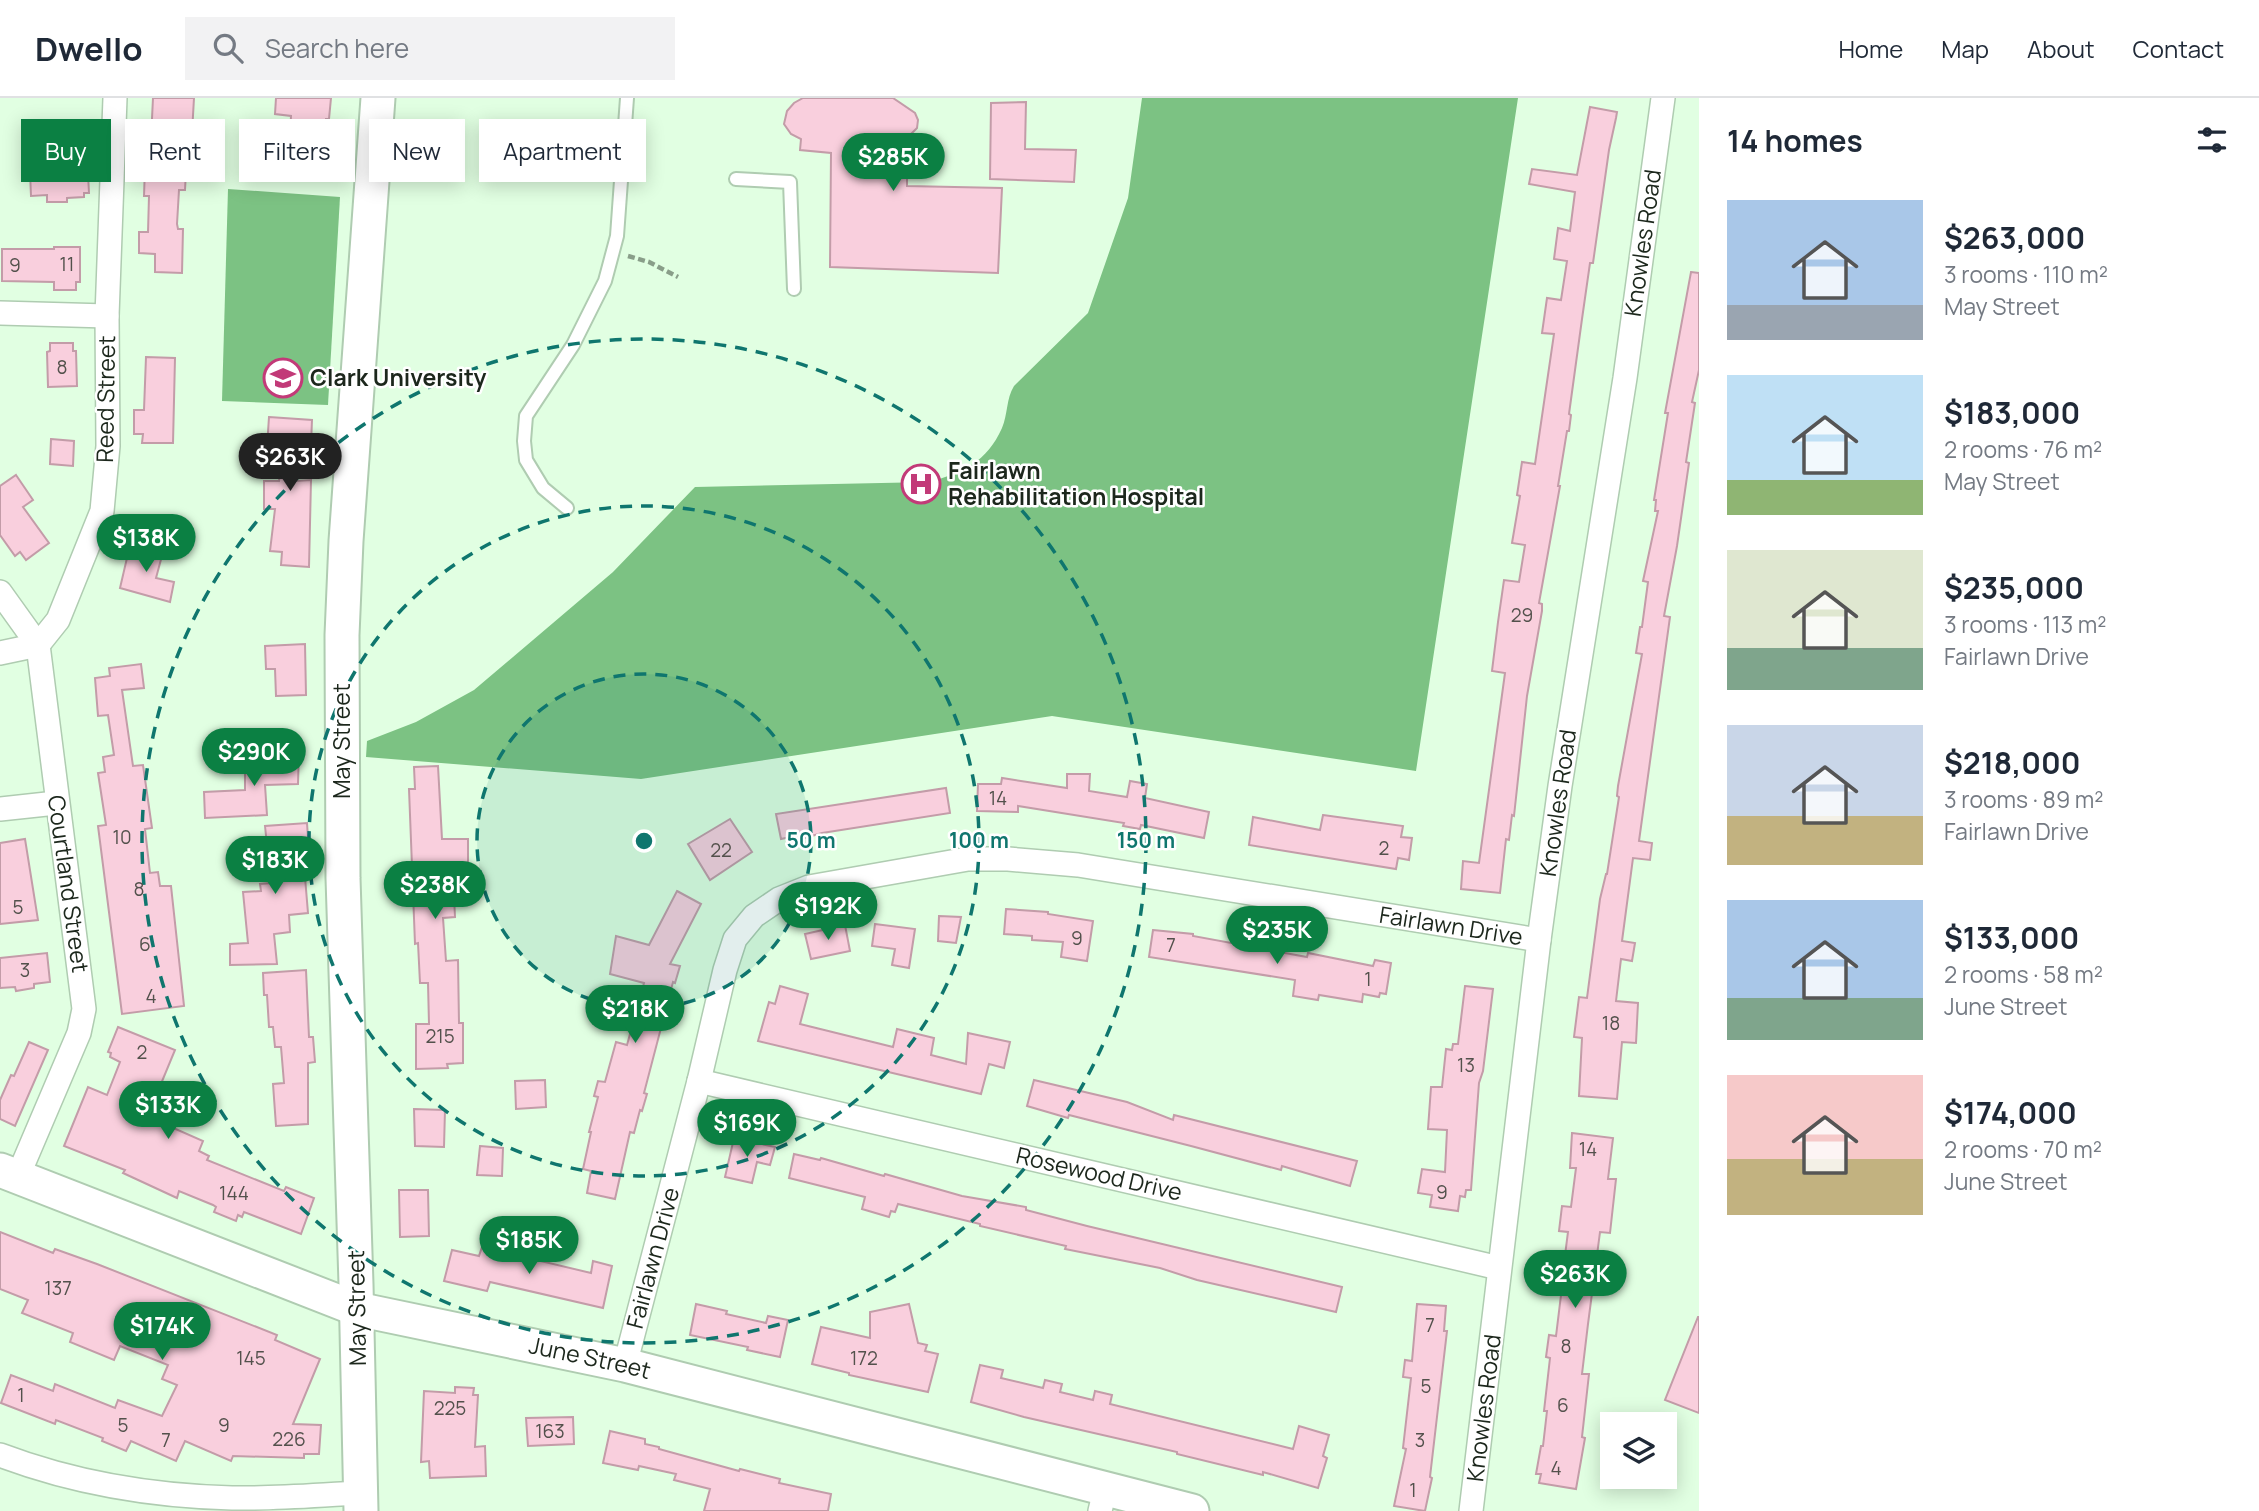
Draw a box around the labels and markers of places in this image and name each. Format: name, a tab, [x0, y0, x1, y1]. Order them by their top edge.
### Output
pin: $285K	[844, 134, 942, 193]
school or university icon: Clark University	[262, 357, 304, 399]
place label: Clark University	[310, 361, 487, 393]
pin: $263K	[241, 434, 339, 493]
place label: Fairlawn Rehabilitation Hospital	[948, 454, 1204, 512]
hospital icon: Fairlawn Rehabilitation Hospital	[900, 463, 942, 505]
pin: $138K	[97, 514, 195, 574]
pin: $290K	[205, 728, 303, 788]
centre of rings	[632, 829, 656, 853]
pin: $183K	[226, 836, 324, 896]
pin: $238K	[386, 862, 484, 921]
pin: $192K	[779, 882, 877, 942]
pin: $235K	[1228, 906, 1326, 966]
pin: $218K	[586, 986, 684, 1045]
pin: $133K	[119, 1082, 217, 1141]
pin: $169K	[698, 1100, 796, 1159]
pin: $185K	[480, 1216, 578, 1276]
pin: $263K	[1526, 1250, 1624, 1310]
pin: $174K	[113, 1302, 211, 1362]

